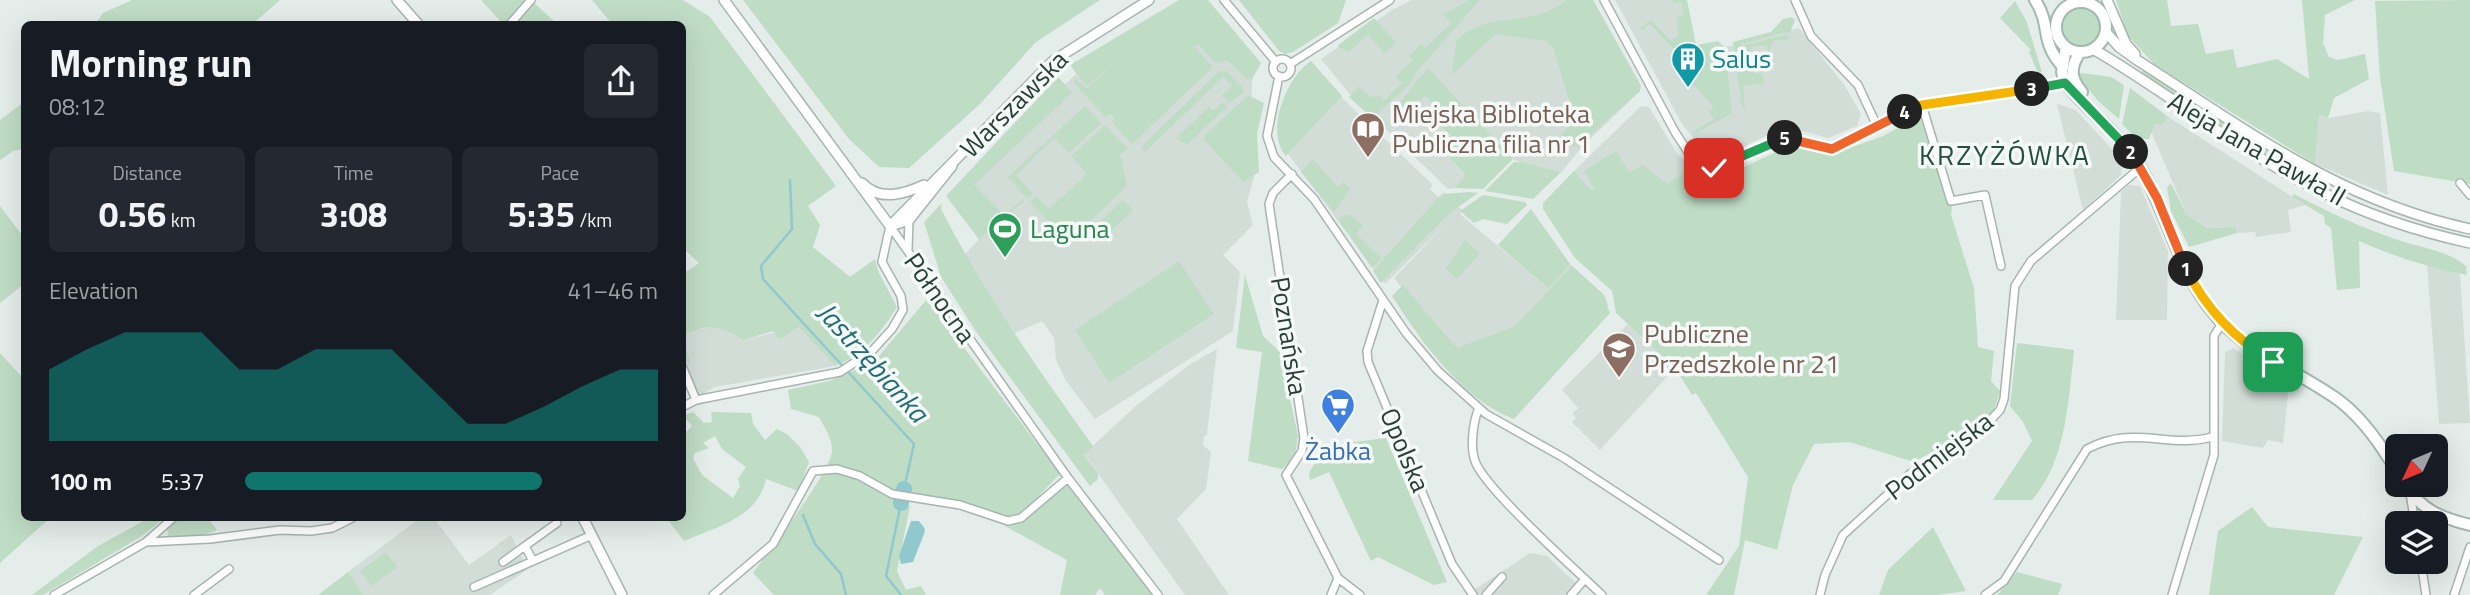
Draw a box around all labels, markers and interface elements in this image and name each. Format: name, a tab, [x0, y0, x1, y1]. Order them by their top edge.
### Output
text: Morning run	[49, 34, 252, 92]
place label: Salus	[1712, 39, 1771, 78]
building icon: Salus	[1669, 40, 1707, 89]
street label: Warszawska	[951, 41, 1077, 167]
button: share	[584, 44, 658, 118]
pin: 3	[2014, 72, 2050, 106]
text: 3	[2026, 74, 2037, 103]
street label: Aleja Jana Pawła II	[2161, 82, 2354, 215]
text: 08:12	[49, 89, 106, 124]
place label: Miejska Biblioteka Publiczna filia nr 1	[1392, 94, 1590, 163]
pin: 4	[1888, 94, 1923, 130]
text: 4	[1899, 97, 1910, 126]
library icon: Miejska Biblioteka Publiczna filia nr 1	[1349, 110, 1387, 159]
pin: 5	[1768, 120, 1802, 156]
text: 5	[1779, 123, 1790, 152]
district label: KRZYŻÓWKA	[1919, 133, 2091, 176]
pin: 2	[2114, 134, 2148, 170]
text: 2	[2125, 137, 2136, 166]
pin	[1684, 138, 1744, 198]
icon: check	[1695, 149, 1733, 187]
text: Distance	[112, 158, 182, 187]
text: Time	[334, 158, 373, 187]
text: Pace	[541, 158, 579, 187]
text: 0.56	[99, 187, 166, 241]
text: 3:08	[320, 187, 387, 241]
text: 5:35	[507, 187, 575, 241]
text: km	[166, 205, 196, 234]
text: /km	[575, 205, 612, 234]
place label: Laguna	[1030, 209, 1110, 248]
sports icon: Laguna	[986, 210, 1024, 259]
street label: Północna	[895, 244, 986, 351]
pin: 1	[2168, 252, 2204, 286]
text: 1	[2180, 254, 2191, 283]
text: Elevation	[49, 273, 138, 308]
text: 41–46 m	[568, 273, 658, 308]
street label: Poznańska	[1261, 274, 1318, 398]
water label: Jastrzębianka	[807, 292, 941, 433]
place label: Publiczne Przedszkole nr 21	[1644, 314, 1839, 383]
school or university icon: Publiczne Przedszkole nr 21	[1600, 330, 1638, 379]
pin	[2243, 332, 2303, 392]
icon: arrive	[2254, 343, 2292, 381]
supermarket icon: Żabka	[1319, 386, 1357, 435]
street label: Opolska	[1370, 402, 1441, 498]
street label: Podmiejska	[1876, 402, 2001, 509]
place label: Żabka	[1305, 431, 1371, 470]
north arrow	[2385, 434, 2448, 497]
map controls	[2385, 434, 2448, 574]
text: 100 m	[49, 464, 112, 499]
text: 5:37	[161, 464, 205, 499]
button: layers	[2385, 511, 2448, 574]

